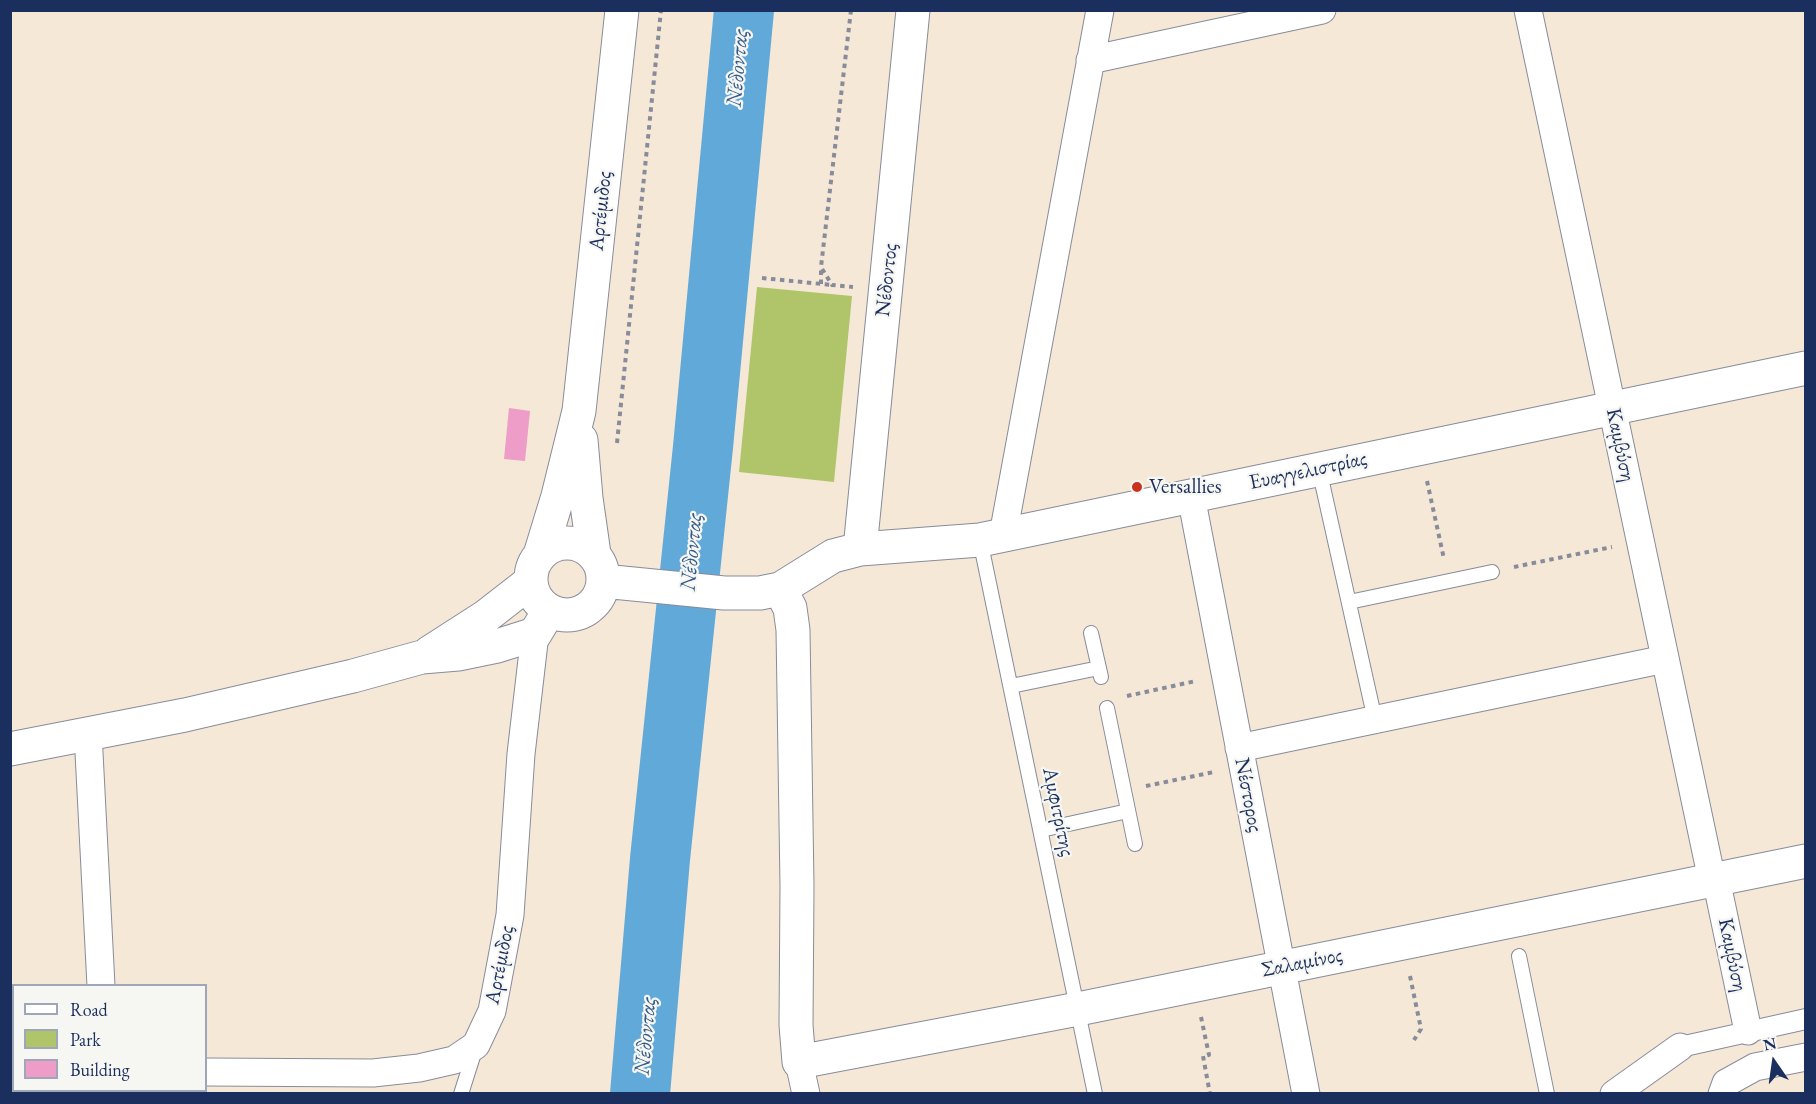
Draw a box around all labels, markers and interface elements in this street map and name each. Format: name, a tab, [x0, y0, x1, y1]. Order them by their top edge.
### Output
water label: Νέδoντας	[721, 28, 755, 108]
street label: Αρτέμιδος	[584, 170, 618, 252]
street label: Νέδοντος	[871, 242, 903, 318]
street label: Καμβύση	[1600, 406, 1640, 484]
street label: Ευαγγελιστρίας	[1247, 446, 1369, 496]
place label: Versallies	[1149, 474, 1222, 500]
marker: Versallies	[1130, 480, 1144, 494]
water label: Νέδoντας	[675, 512, 709, 592]
street label: Νέστορος	[1228, 756, 1268, 834]
street label: Αμφιτρίτης	[1036, 765, 1080, 859]
street label: Καμβύση	[1712, 916, 1752, 994]
street label: Αρτέμιδος	[480, 923, 520, 1007]
street label: Σαλαμίνος	[1259, 943, 1345, 983]
legend	[12, 984, 207, 1092]
water label: Νέδoντας	[629, 996, 663, 1076]
text: Road	[70, 998, 108, 1021]
text: Park	[70, 1028, 101, 1051]
north arrow	[1744, 1032, 1804, 1092]
text: N	[1761, 1032, 1779, 1056]
text: Building	[70, 1058, 130, 1081]

